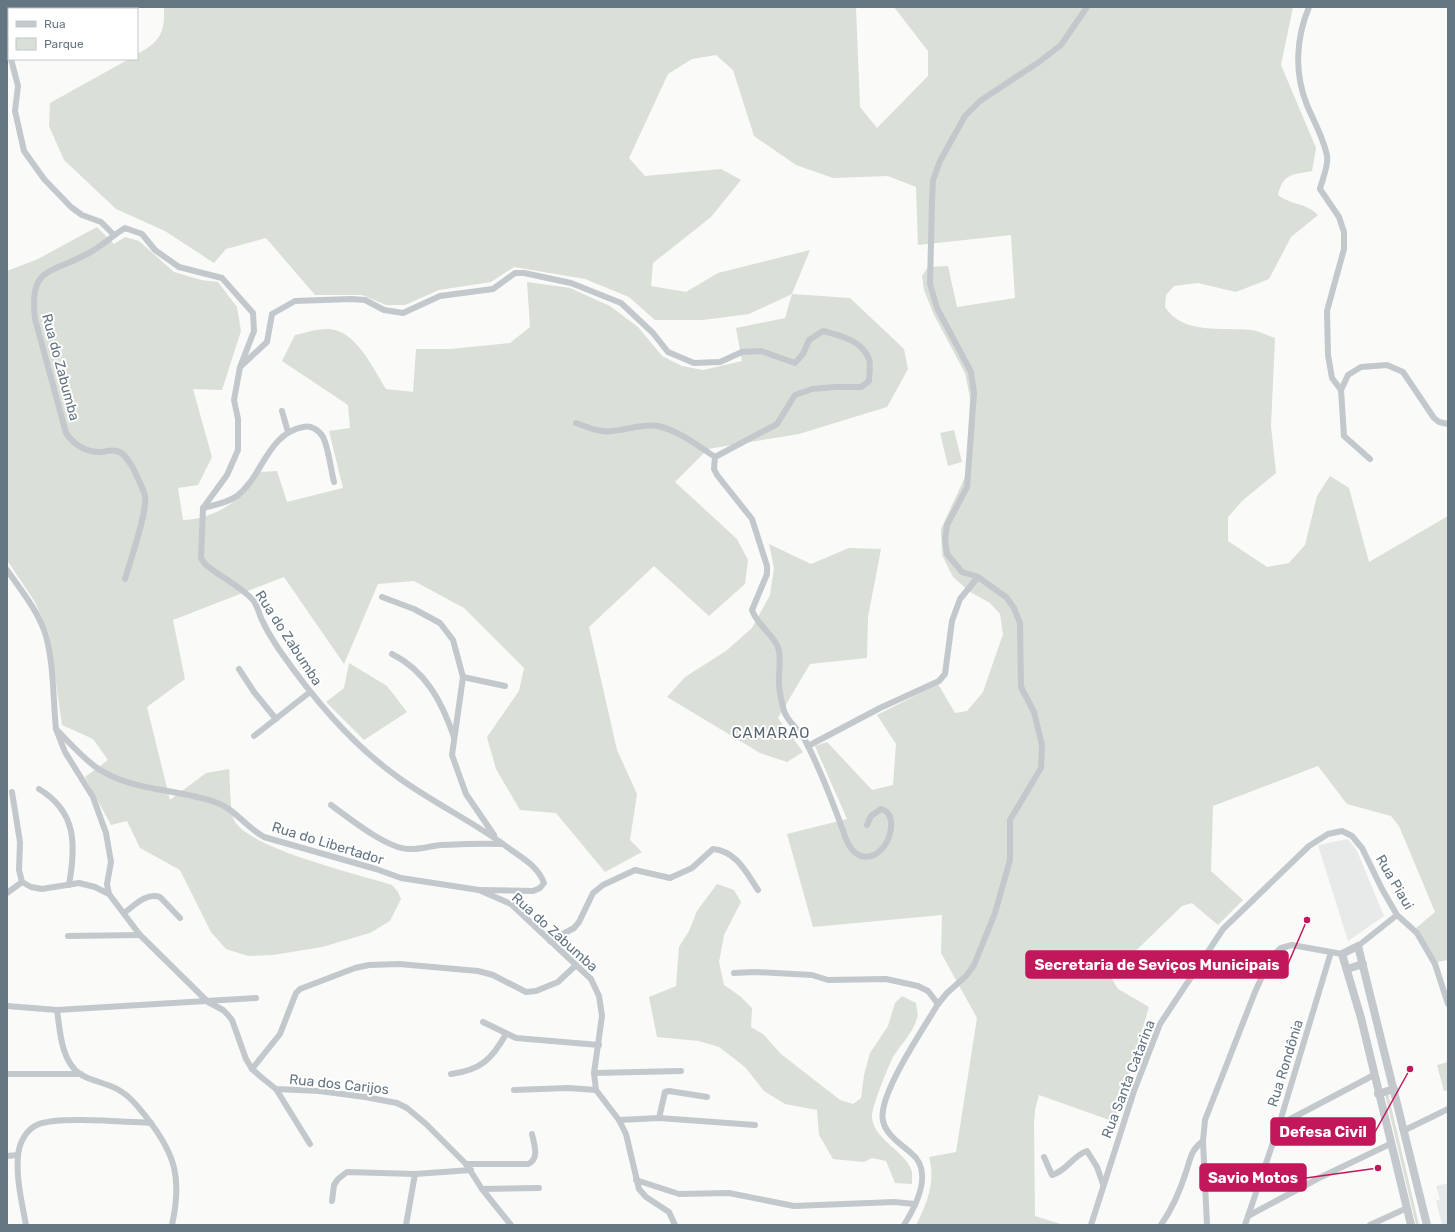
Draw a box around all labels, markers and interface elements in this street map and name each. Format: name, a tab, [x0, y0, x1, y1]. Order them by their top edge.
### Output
legend	[8, 8, 138, 60]
text: Rua	[44, 17, 66, 31]
text: Parque	[44, 37, 84, 51]
street label: Rua do Zabumba	[38, 312, 83, 422]
street label: Rua do Zabumba	[252, 588, 326, 689]
district label: CAMARAO	[732, 724, 810, 742]
street label: Rua do Libertador	[270, 818, 387, 869]
street label: Rua Piaui	[1372, 852, 1417, 913]
street label: Rua do Zabumba	[508, 889, 601, 975]
callout: Secretaria de Seviços Municipais	[1026, 951, 1288, 978]
text: Secretaria de Seviços Municipais	[1034, 956, 1280, 974]
street label: Rua Rondônia	[1264, 1017, 1307, 1109]
street label: Rua Santa Catarina	[1098, 1018, 1159, 1141]
street label: Rua dos Carijos	[288, 1071, 390, 1098]
callout: Defesa Civil	[1271, 1118, 1375, 1145]
text: Defesa Civil	[1279, 1123, 1367, 1141]
callout: Savio Motos	[1200, 1164, 1306, 1191]
text: Savio Motos	[1208, 1169, 1298, 1187]

